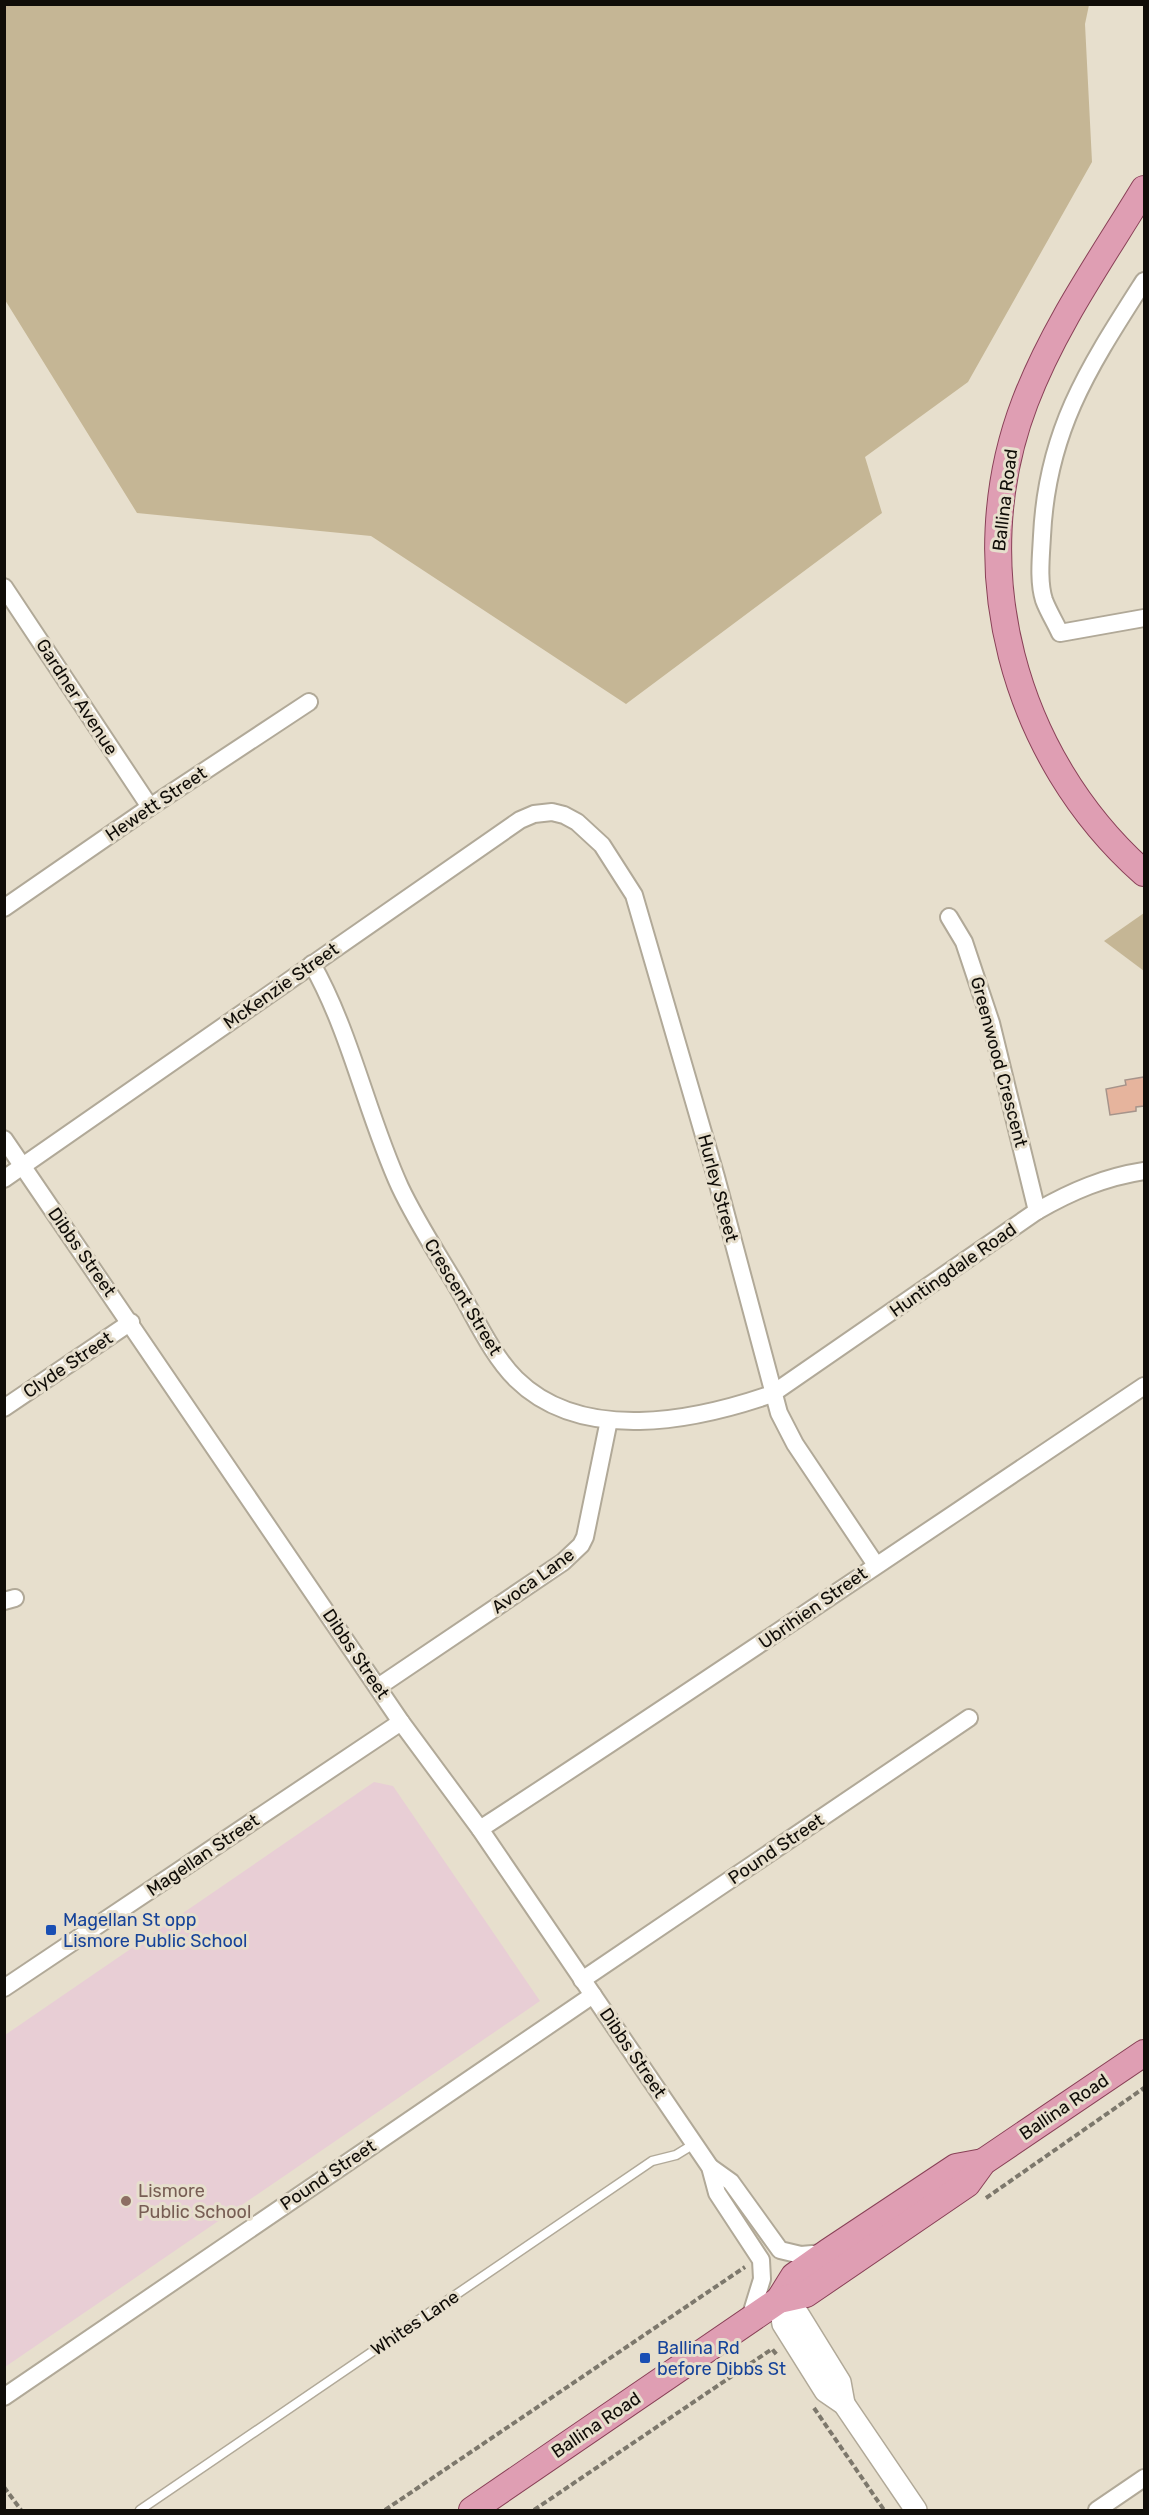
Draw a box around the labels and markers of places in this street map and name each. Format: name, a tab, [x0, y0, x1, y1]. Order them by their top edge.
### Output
place label: Magellan St opp Lismore Public School	[63, 1909, 247, 1952]
marker: Magellan St opp Lismore Public School	[44, 1923, 58, 1937]
place label: Lismore Public School	[138, 2180, 251, 2223]
marker: Lismore Public School	[119, 2194, 133, 2208]
place label: Ballina Rd before Dibbs St	[657, 2337, 786, 2380]
marker: Ballina Rd before Dibbs St	[638, 2351, 652, 2365]

